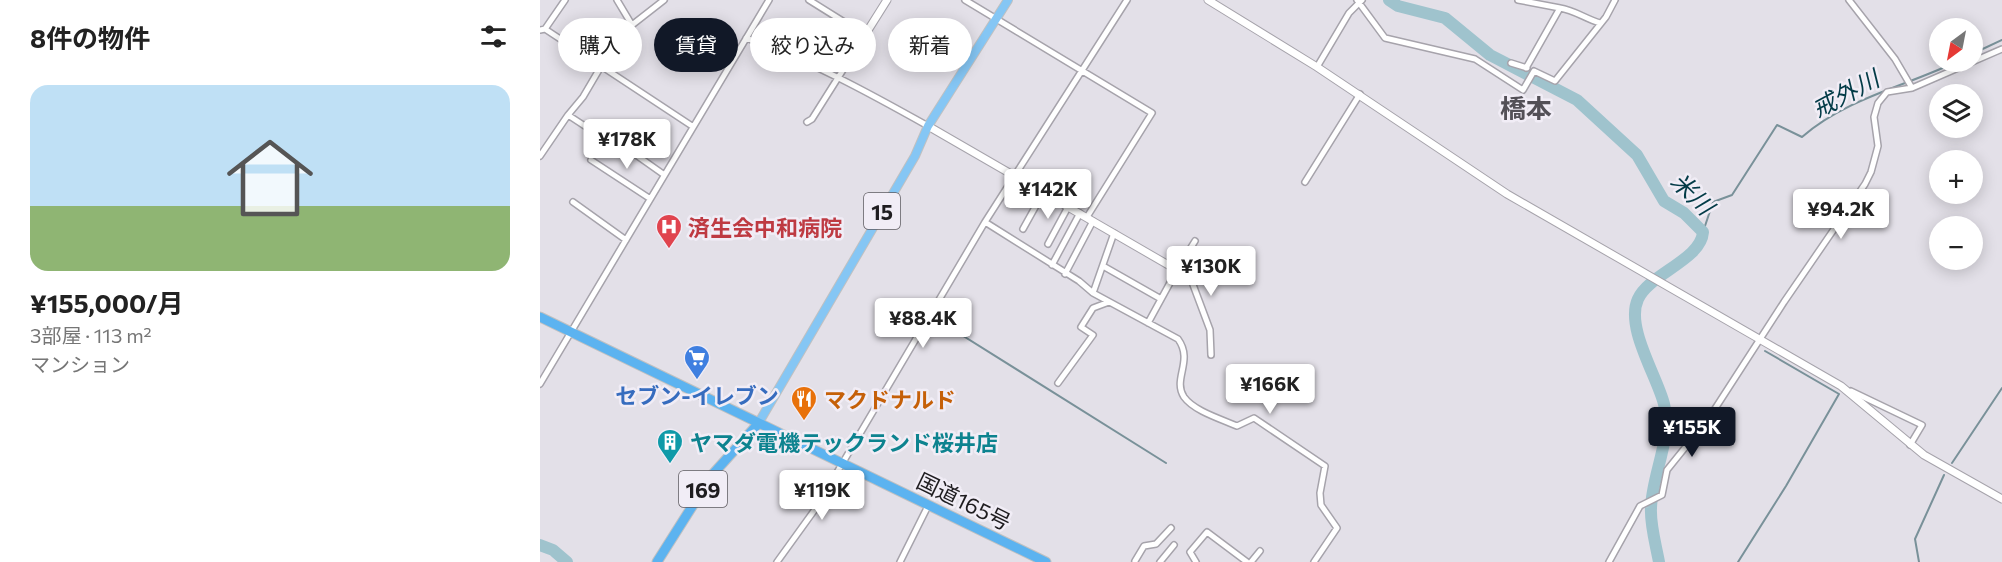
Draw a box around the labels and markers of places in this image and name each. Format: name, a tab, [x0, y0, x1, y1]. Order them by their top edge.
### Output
pin: ¥178K	[585, 119, 669, 170]
pin: ¥142K	[1006, 169, 1090, 220]
pin: ¥94.2K	[1792, 189, 1890, 240]
hospital icon: 済生会中和病院	[654, 212, 684, 250]
place label: 済生会中和病院	[688, 214, 842, 241]
pin: ¥130K	[1169, 246, 1253, 297]
pin: ¥88.4K	[874, 298, 972, 349]
supermarket icon: セブン-イレブン	[682, 343, 712, 381]
pin: ¥166K	[1228, 364, 1312, 415]
place label: セブン-イレブン	[615, 382, 779, 409]
restaurant icon: マクドナルド	[789, 384, 819, 422]
place label: マクドナルド	[824, 386, 956, 413]
pin: ¥155K	[1650, 407, 1734, 458]
building icon: ヤマダ電機テックランド桜井店	[655, 427, 685, 465]
place label: ヤマダ電機テックランド桜井店	[690, 429, 998, 456]
pin: ¥119K	[780, 470, 864, 521]

